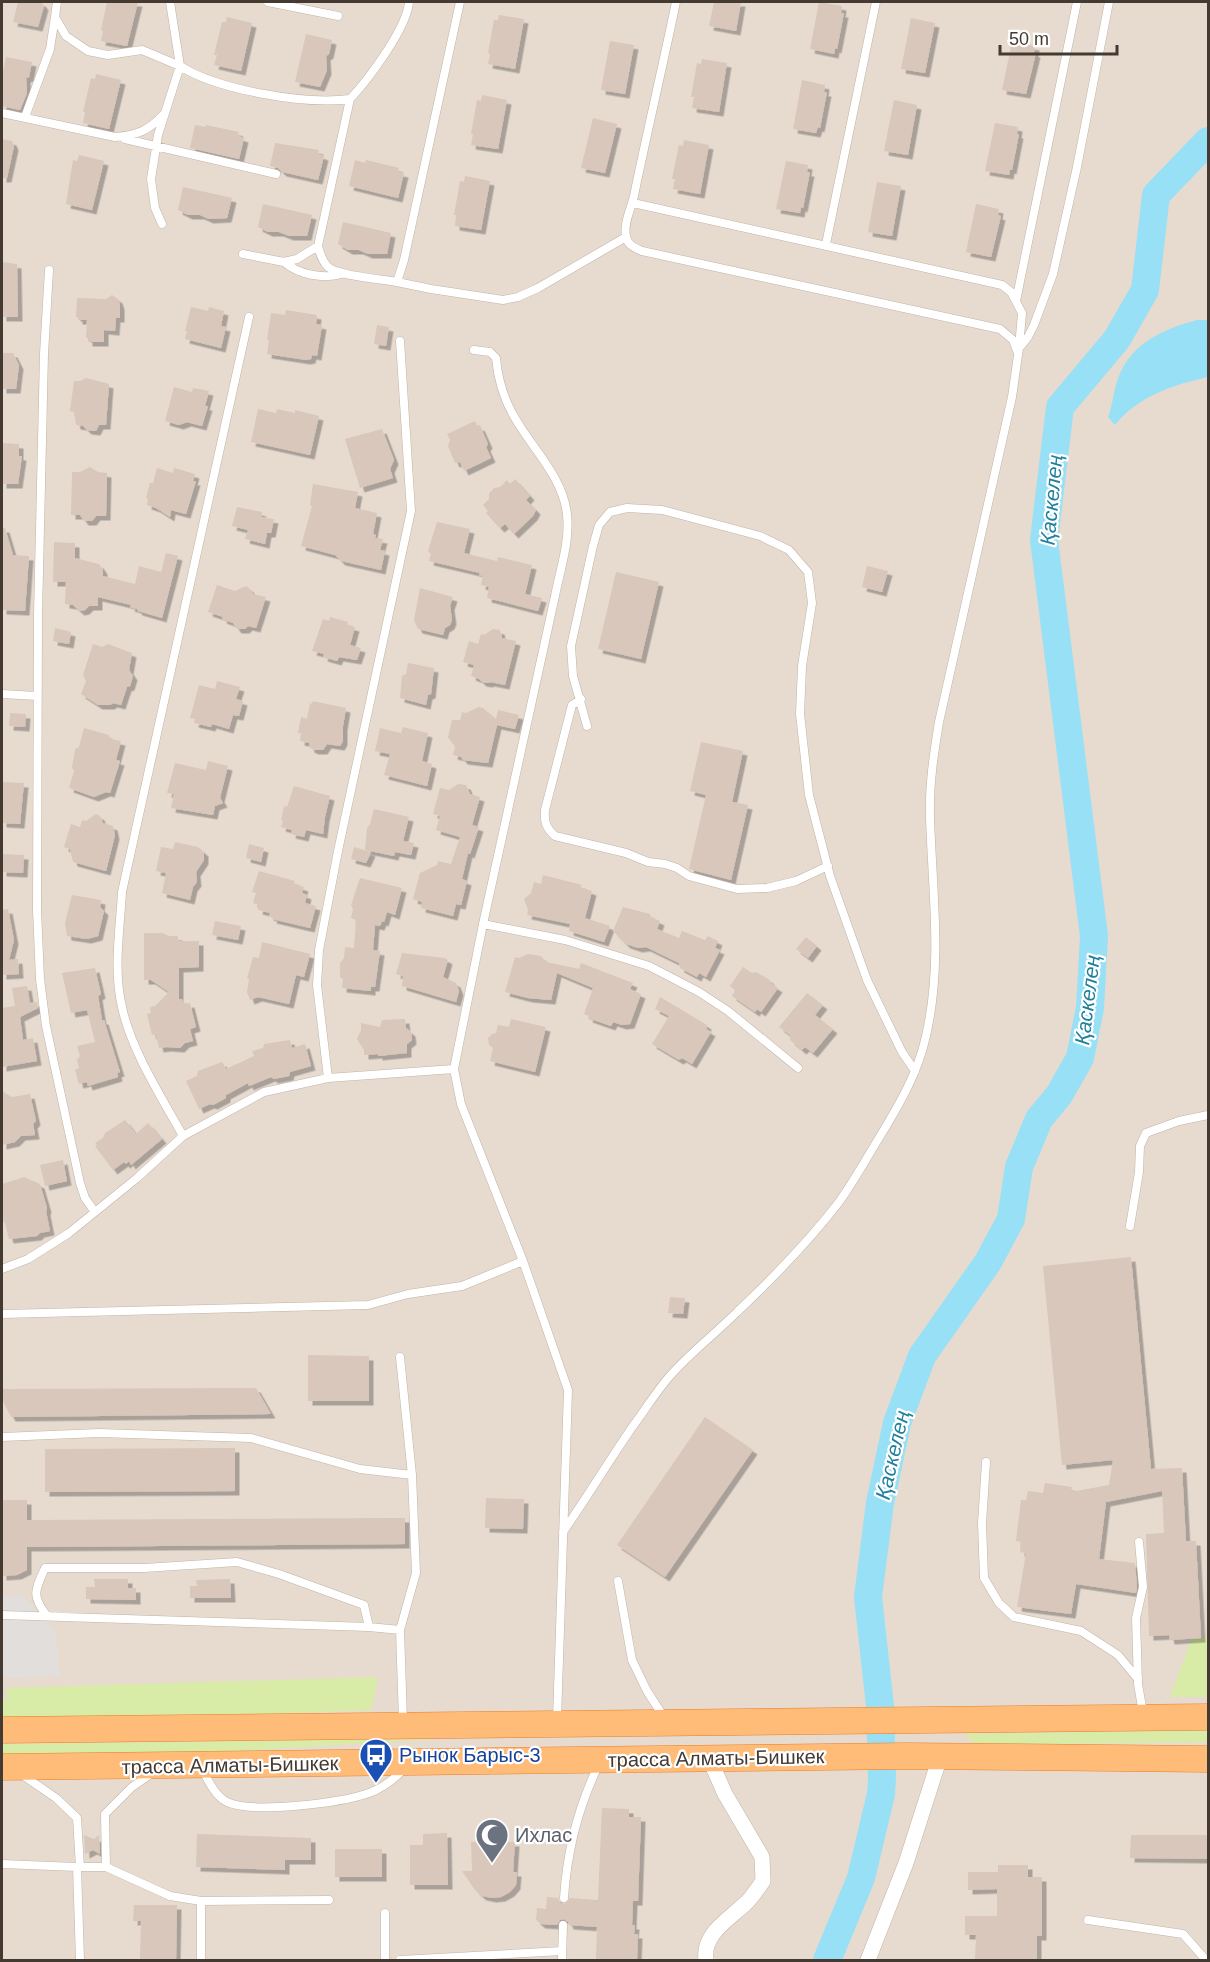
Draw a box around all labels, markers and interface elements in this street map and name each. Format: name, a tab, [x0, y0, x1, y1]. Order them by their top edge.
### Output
scale bar	[1000, 18, 1117, 56]
text: 50 m	[1009, 29, 1049, 49]
water label: Қаскелең	[1036, 453, 1066, 546]
water label: Қаскелең	[1070, 953, 1104, 1046]
water label: Қаскелең	[871, 1408, 913, 1502]
bus stop icon: Рынок Барыс-3	[358, 1737, 394, 1784]
place label: Рынок Барыс-3	[399, 1744, 541, 1766]
street label: трасса Алматы-Бишкек	[607, 1745, 825, 1771]
street label: трасса Алматы-Бишкек	[121, 1752, 339, 1778]
mosque icon: Ихлас	[474, 1817, 510, 1864]
place label: Ихлас	[515, 1824, 572, 1846]

